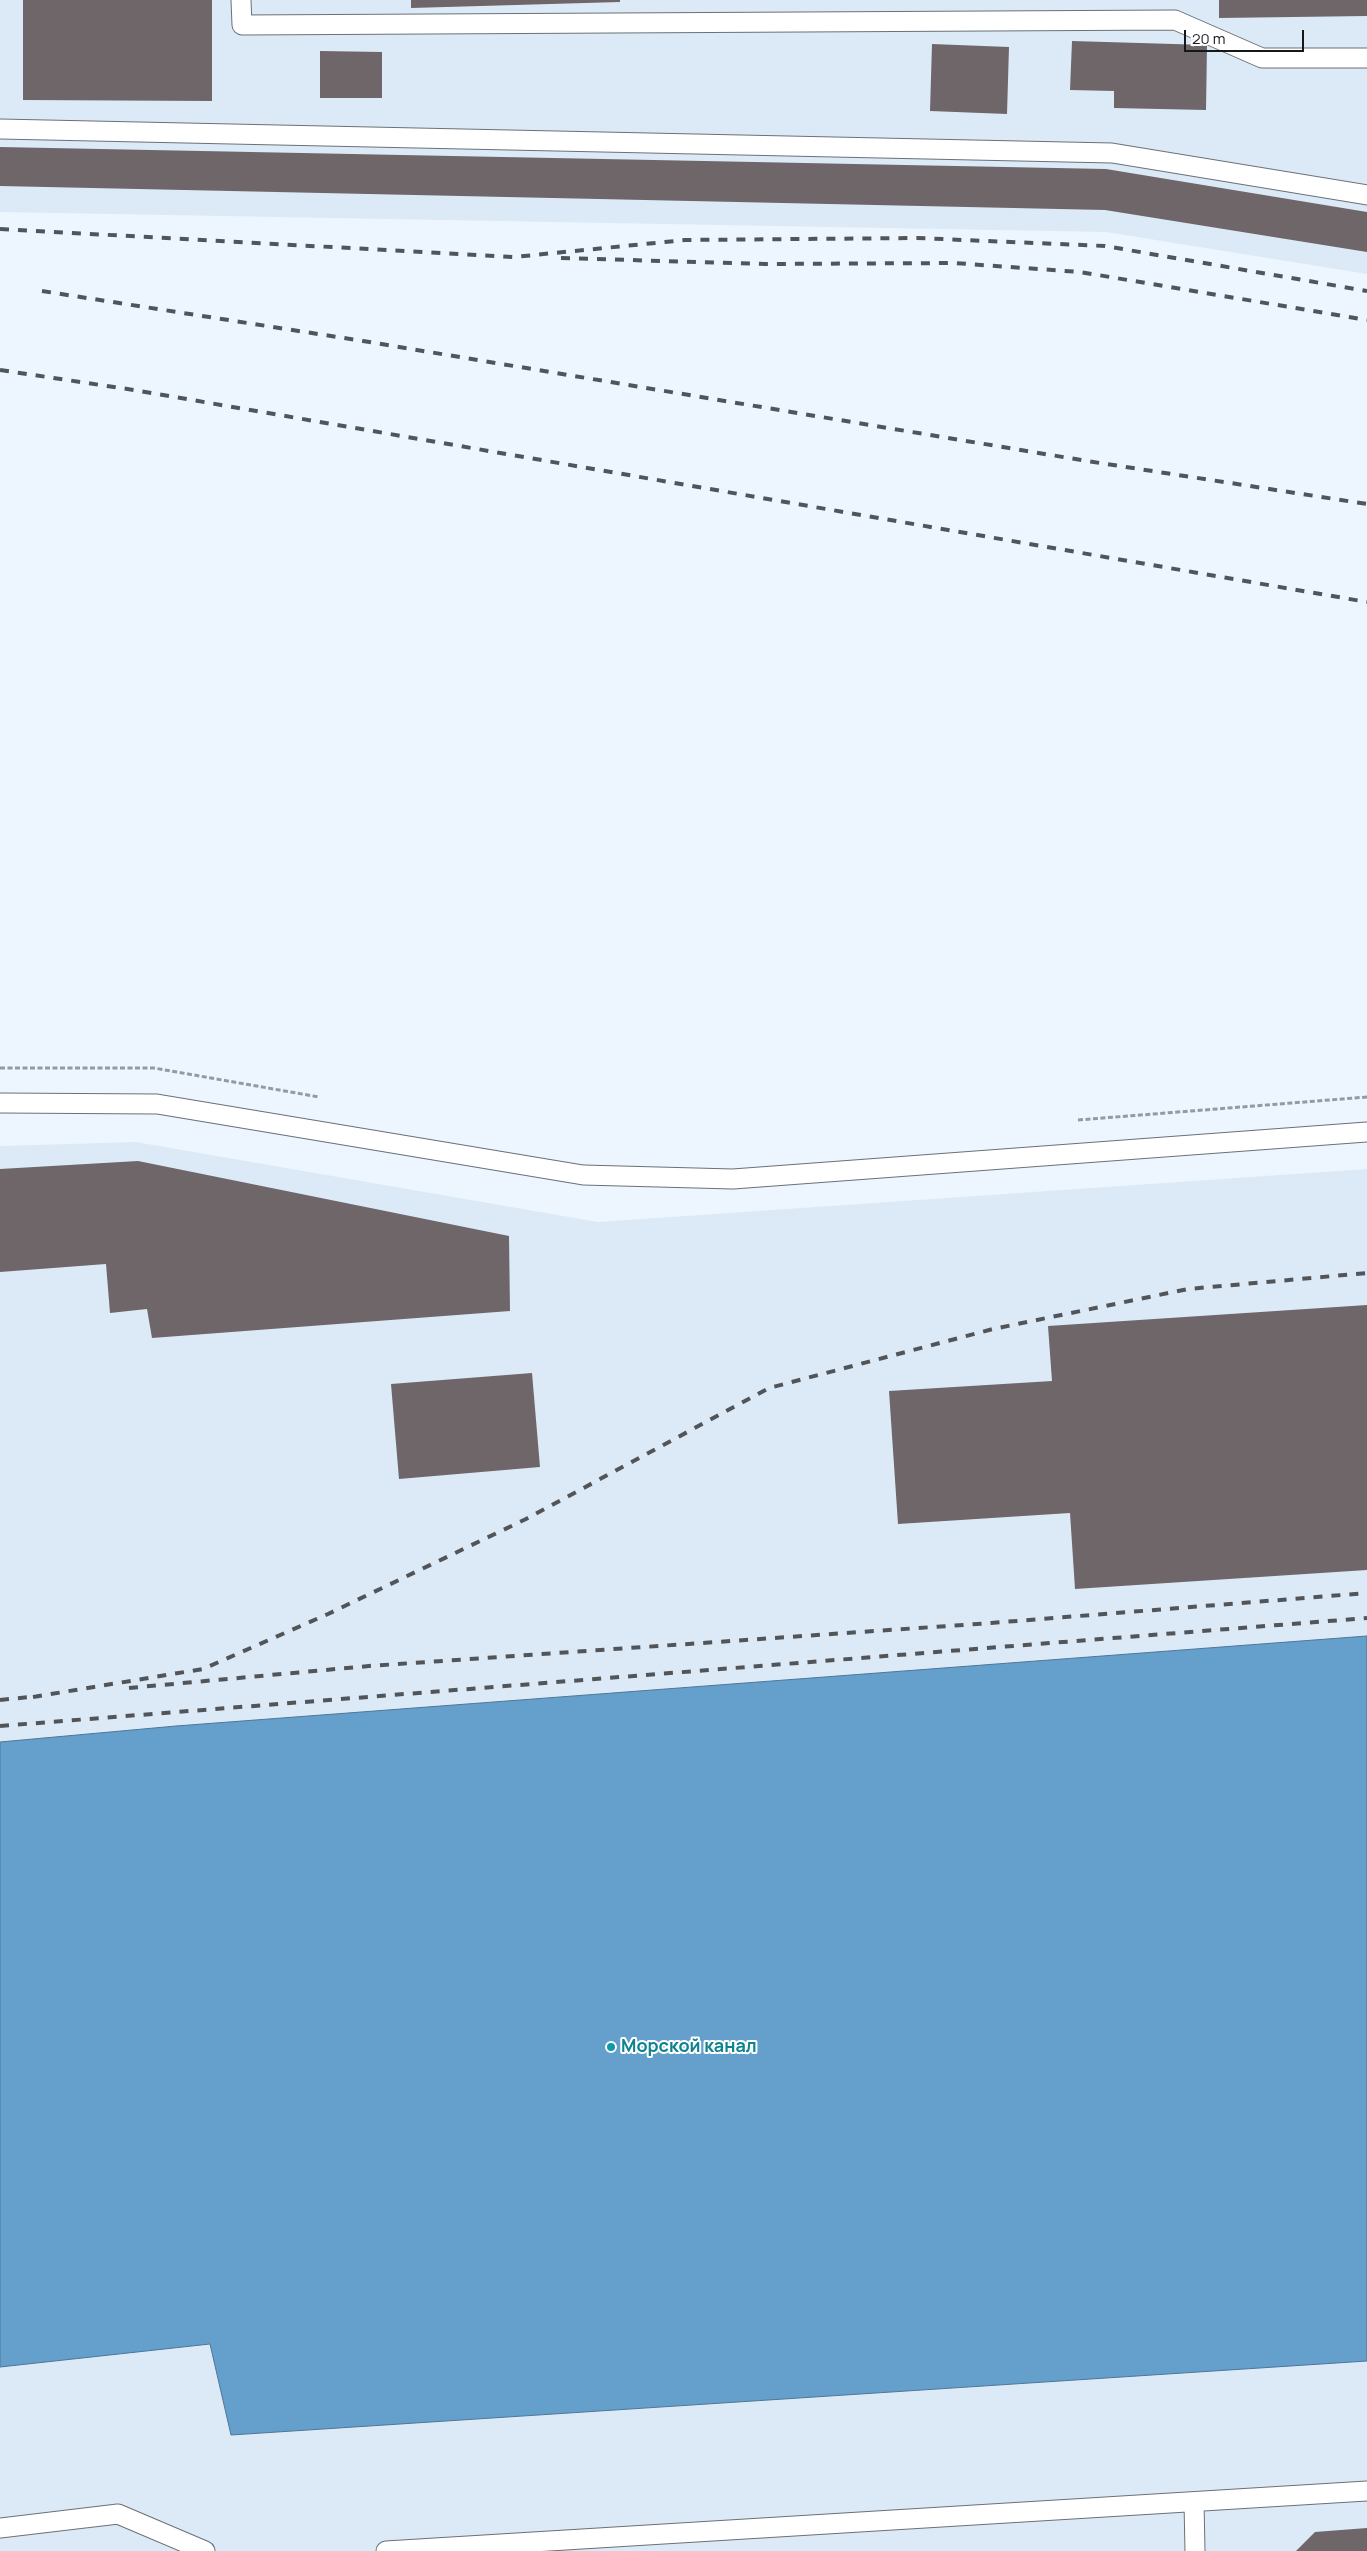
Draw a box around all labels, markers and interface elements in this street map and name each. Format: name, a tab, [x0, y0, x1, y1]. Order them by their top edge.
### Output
scale bar	[1187, 20, 1307, 52]
text: 20 m	[1192, 28, 1225, 49]
place label: Морской канал	[621, 2036, 757, 2058]
marker: Морской канал	[605, 2041, 617, 2053]

